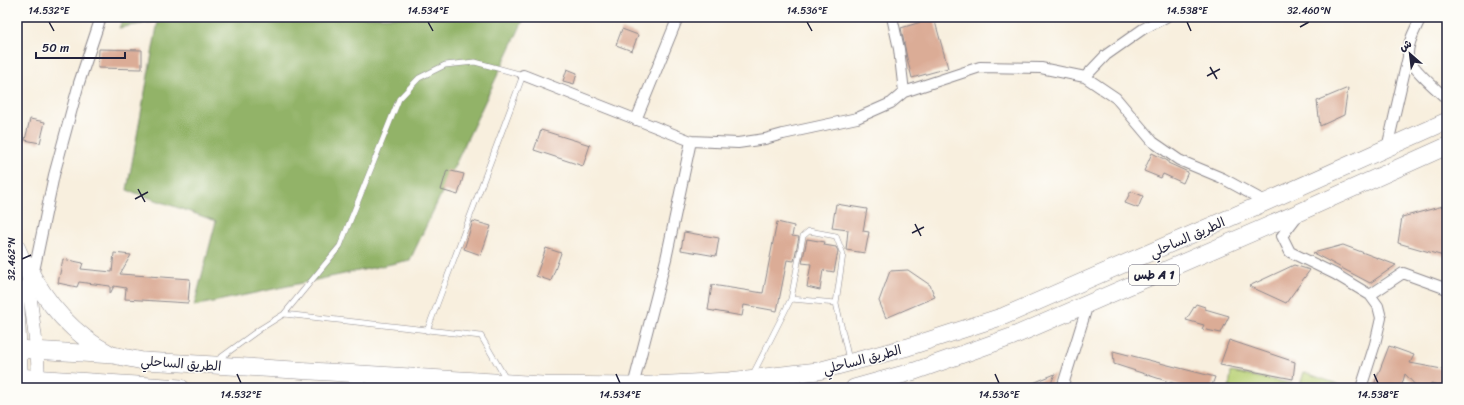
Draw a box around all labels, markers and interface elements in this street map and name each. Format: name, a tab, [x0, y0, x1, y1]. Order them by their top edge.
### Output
text: 14.532°E	[29, 2, 71, 20]
text: 14.534°E	[407, 2, 450, 20]
text: 14.536°E	[787, 2, 829, 20]
text: 14.538°E	[1166, 2, 1209, 20]
text: 32.460°N	[1287, 2, 1331, 20]
scale bar	[36, 34, 125, 60]
north arrow	[1390, 34, 1430, 74]
text: ش	[1396, 34, 1415, 57]
text: 50 m	[42, 37, 69, 59]
street label: الطريق الساحلي	[1146, 211, 1229, 264]
text: 32.462°N	[3, 237, 21, 281]
road number: طس A 1	[1129, 265, 1179, 285]
street label: الطريق الساحلي	[820, 338, 904, 381]
street label: الطريق الساحلي	[140, 349, 222, 378]
text: 14.532°E	[221, 386, 263, 404]
text: 14.534°E	[599, 386, 642, 404]
text: 14.536°E	[979, 386, 1021, 404]
text: 14.538°E	[1357, 386, 1400, 404]

